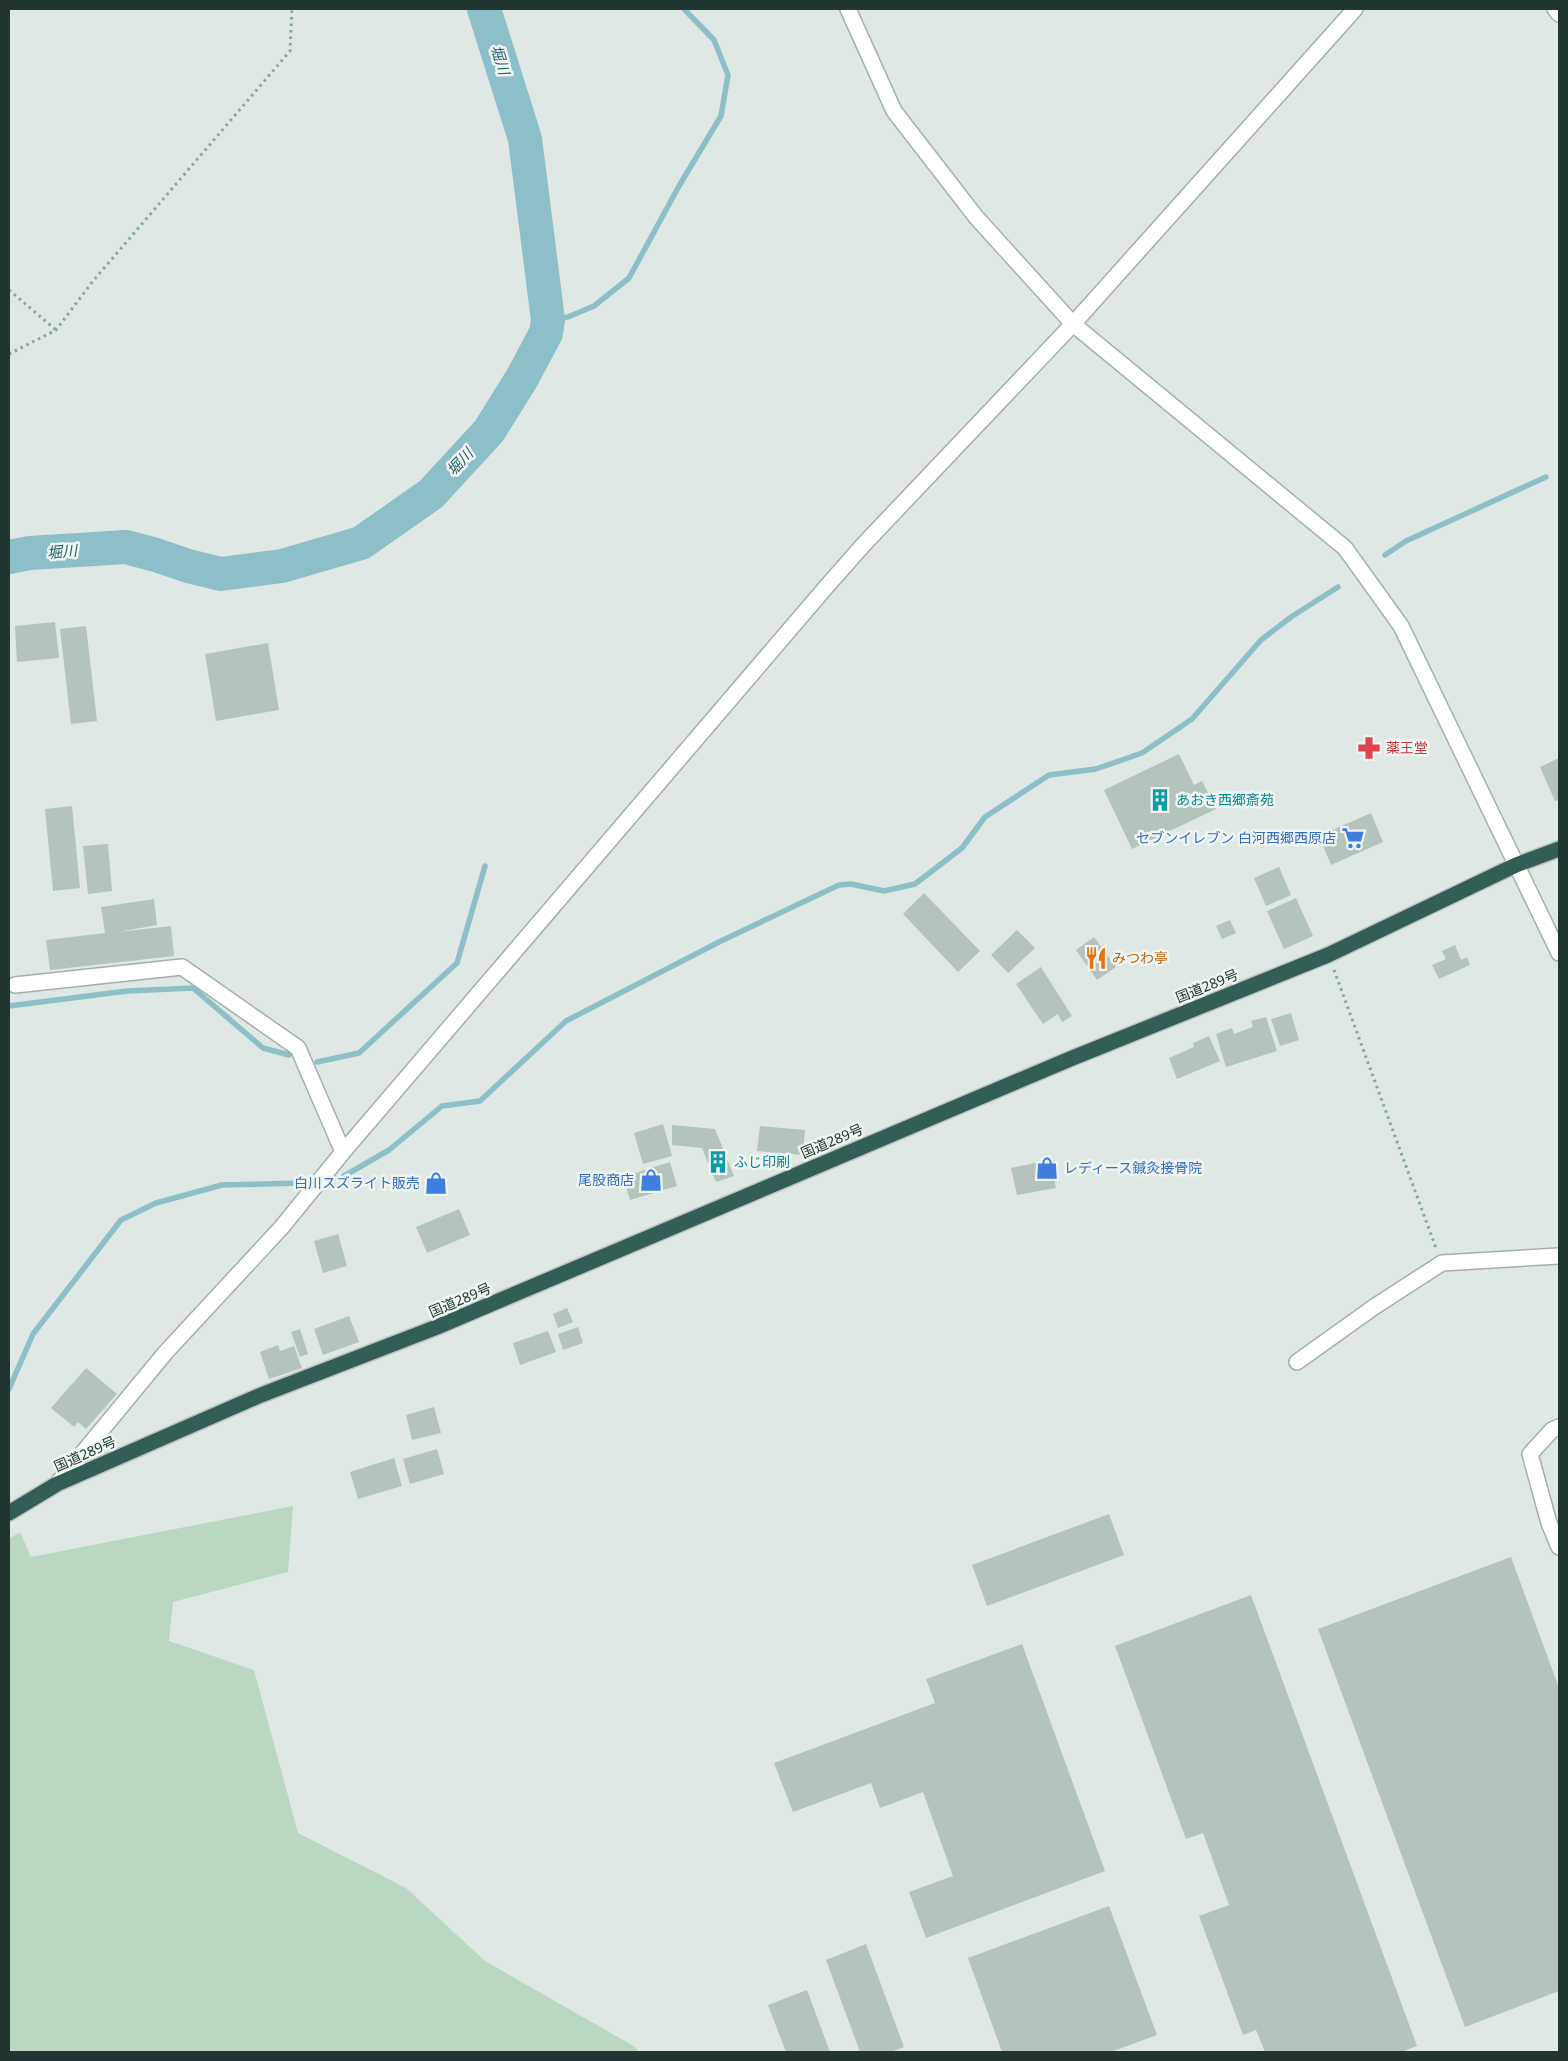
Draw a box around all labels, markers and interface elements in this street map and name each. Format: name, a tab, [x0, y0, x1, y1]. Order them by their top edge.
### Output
water label: 堀川	[487, 42, 515, 79]
water label: 堀川	[442, 442, 478, 479]
water label: 堀川	[46, 540, 80, 562]
pharmacy icon: 薬王堂	[1356, 735, 1382, 761]
place label: 薬王堂	[1386, 738, 1428, 757]
building icon: あおき西郷斎苑	[1147, 787, 1173, 813]
place label: あおき西郷斎苑	[1176, 790, 1274, 809]
supermarket icon: セブンイレブン 白河西郷西原店	[1340, 825, 1366, 851]
place label: セブンイレブン 白河西郷西原店	[1136, 828, 1336, 847]
restaurant icon: みつわ亭	[1083, 945, 1109, 971]
place label: みつわ亭	[1112, 948, 1168, 967]
street label: 国道289号	[1173, 964, 1241, 1007]
street label: 国道289号	[798, 1119, 866, 1162]
building icon: ふじ印刷	[705, 1149, 731, 1175]
place label: ふじ印刷	[734, 1152, 790, 1171]
shop icon: レディース鍼灸接骨院	[1034, 1155, 1060, 1181]
place label: レディース鍼灸接骨院	[1064, 1158, 1202, 1177]
shop icon: 尾股商店	[638, 1167, 664, 1193]
shop icon: 白川スズライト販売	[423, 1170, 449, 1196]
place label: 尾股商店	[578, 1170, 634, 1189]
place label: 白川スズライト販売	[294, 1173, 420, 1192]
street label: 国道289号	[426, 1278, 494, 1321]
street label: 国道289号	[51, 1431, 119, 1476]

